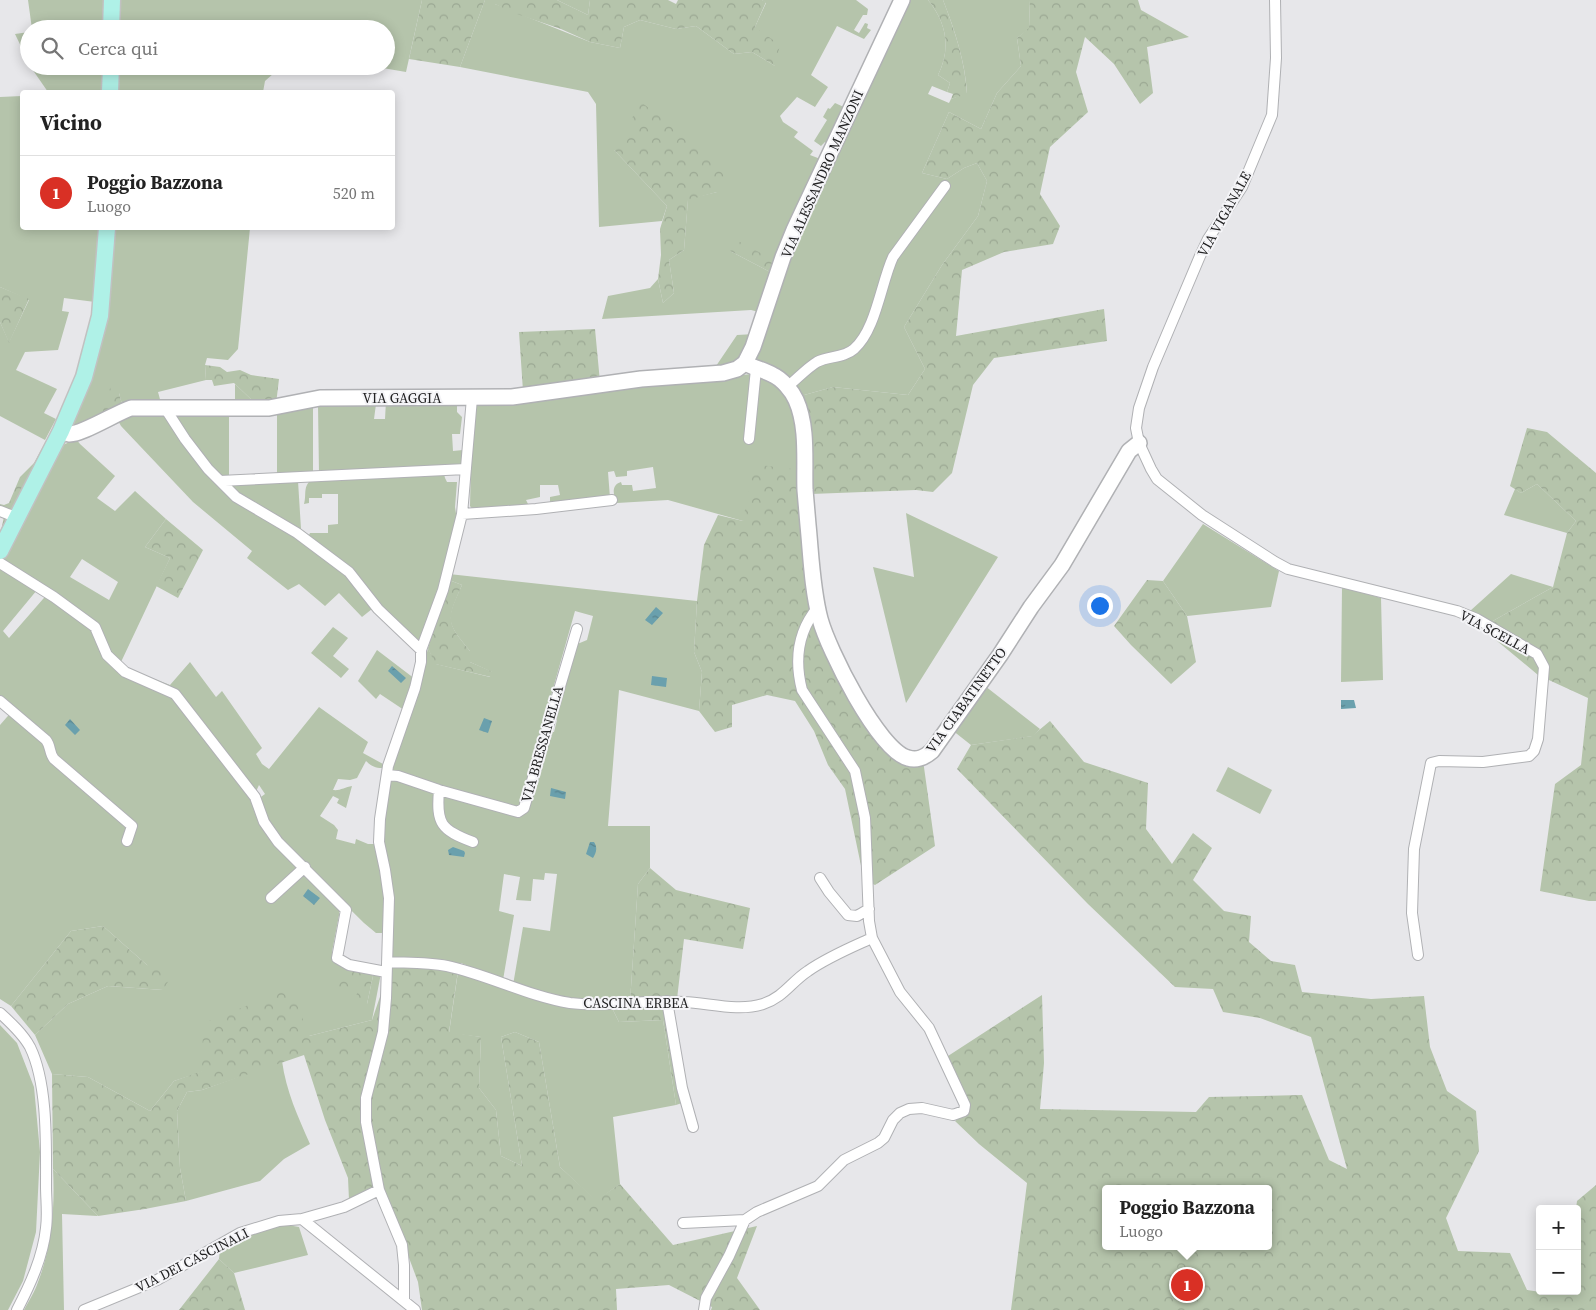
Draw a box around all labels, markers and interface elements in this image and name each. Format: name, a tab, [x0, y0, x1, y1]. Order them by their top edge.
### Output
search box	[20, 20, 395, 75]
icon: search	[38, 34, 66, 62]
text: Cerca qui	[78, 35, 158, 61]
street label: VIA ALESSANDRO MANZONI	[776, 87, 868, 261]
text: Vicino	[40, 108, 102, 137]
street label: VIA VIGANALE	[1192, 168, 1256, 260]
text: Poggio Bazzona	[87, 169, 223, 195]
text: 1	[52, 182, 60, 204]
text: 520 m	[333, 182, 375, 204]
text: Luogo	[87, 195, 131, 217]
street label: VIA GAGGIA	[363, 388, 442, 408]
your location	[1087, 593, 1113, 619]
street label: VIA SCELLA	[1456, 605, 1534, 659]
street label: VIA CIABATINETTO	[921, 643, 1011, 757]
street label: VIA BRESSANELLA	[516, 683, 568, 805]
street label: CASCINA ERBEA	[583, 993, 689, 1013]
popup	[1102, 1185, 1272, 1250]
text: Poggio Bazzona	[1119, 1194, 1255, 1220]
map controls	[1536, 1205, 1581, 1295]
button: +	[1536, 1205, 1581, 1250]
text: Luogo	[1119, 1220, 1163, 1242]
street label: VIA DEI CASCINALI	[132, 1223, 252, 1297]
button: −	[1536, 1250, 1581, 1295]
pin: 1	[1171, 1266, 1203, 1304]

